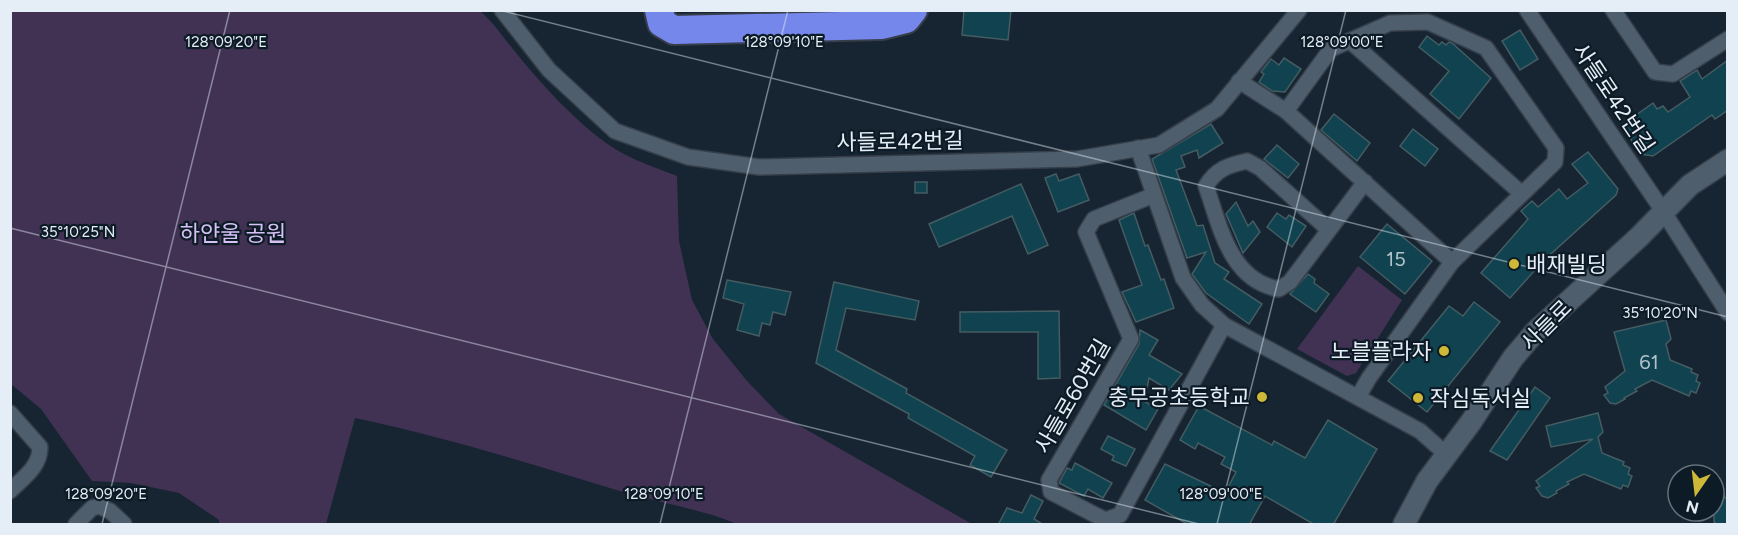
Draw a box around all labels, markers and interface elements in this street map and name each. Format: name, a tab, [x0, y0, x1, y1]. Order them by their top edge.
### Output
text: 128°09'20"E	[185, 33, 267, 51]
text: 128°09'10"E	[744, 33, 824, 51]
text: 128°09'00"E	[1300, 33, 1384, 51]
street label: 사들로42번길	[1567, 38, 1660, 159]
street label: 사들로42번길	[836, 127, 964, 156]
park label: 하얀울 공원	[180, 220, 286, 247]
text: 35°10'25"N	[41, 223, 115, 241]
house number: 15	[1386, 247, 1406, 271]
place label: 배재빌딩	[1526, 251, 1607, 278]
marker: 배재빌딩	[1507, 257, 1521, 271]
street label: 사들로	[1515, 294, 1577, 356]
text: 35°10'20"N	[1622, 304, 1698, 322]
street label: 사들로60번길	[1029, 334, 1116, 458]
place label: 노블플라자	[1331, 338, 1432, 365]
marker: 노블플라자	[1437, 344, 1451, 358]
house number: 61	[1639, 350, 1659, 374]
place label: 충무공초등학교	[1108, 384, 1250, 411]
place label: 작심독서실	[1430, 385, 1531, 412]
marker: 충무공초등학교	[1255, 390, 1269, 404]
marker: 작심독서실	[1411, 391, 1425, 405]
north arrow	[1666, 463, 1726, 523]
text: 128°09'20"E	[65, 485, 147, 503]
text: 128°09'10"E	[624, 485, 704, 503]
text: 128°09'00"E	[1179, 485, 1263, 503]
text: N	[1684, 496, 1701, 518]

